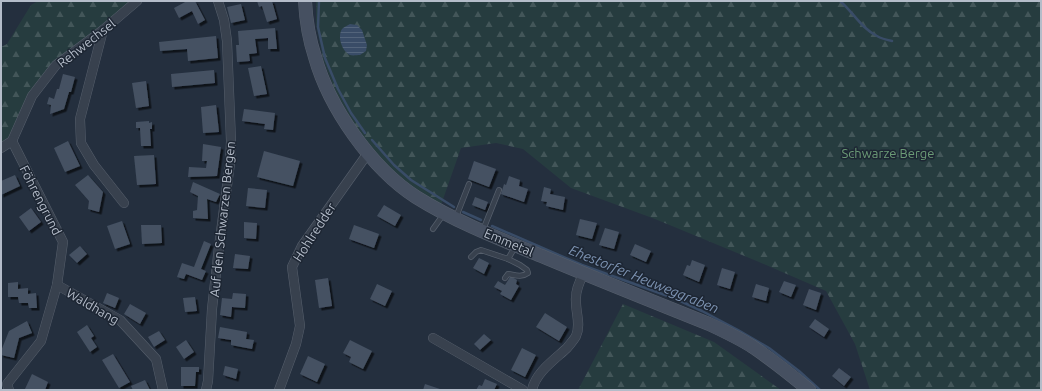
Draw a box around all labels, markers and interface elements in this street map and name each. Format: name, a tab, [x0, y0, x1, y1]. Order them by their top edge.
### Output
street label: Rehwechsel	[54, 16, 118, 70]
street label: Auf den Schwarzen Bergen	[207, 140, 237, 298]
park label: Schwarze Berge	[842, 146, 934, 160]
street label: Föhrengrund	[17, 163, 65, 237]
street label: Hohlredder	[290, 200, 338, 264]
street label: Emmetal	[482, 225, 536, 259]
water label: Ehestorfer Heuweggraben	[567, 242, 721, 316]
street label: Waldhang	[64, 285, 122, 327]

